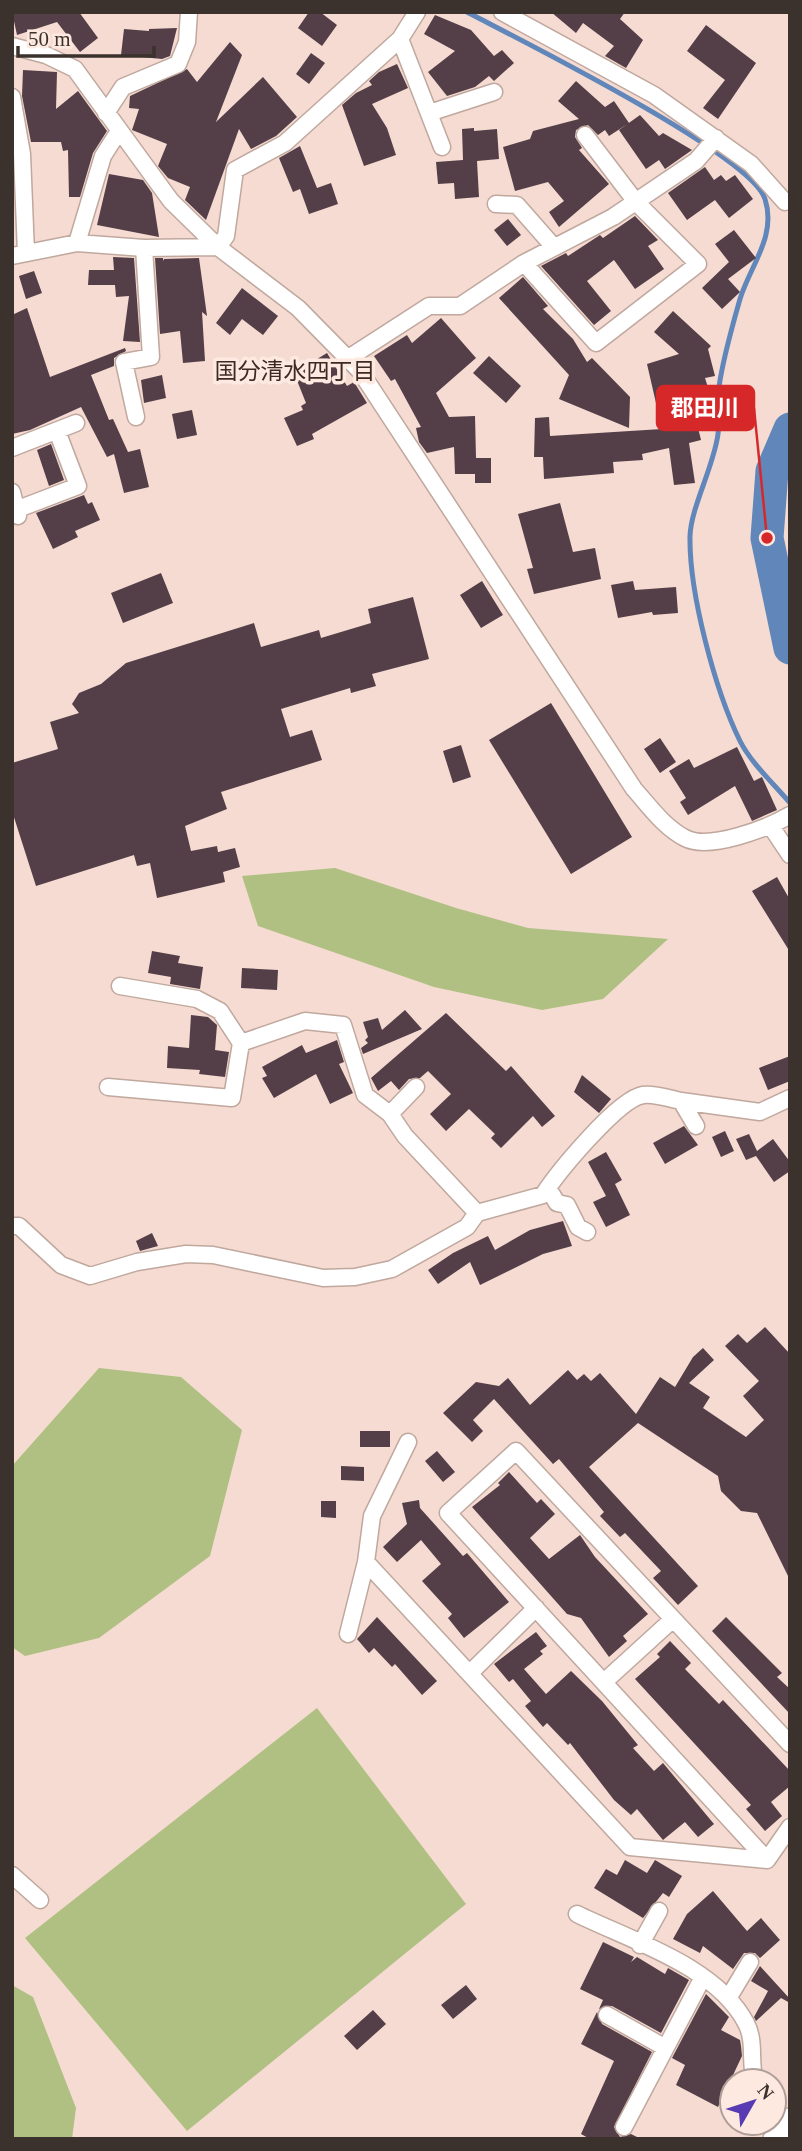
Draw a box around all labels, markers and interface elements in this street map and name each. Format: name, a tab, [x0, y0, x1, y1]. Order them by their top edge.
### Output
scale bar	[18, 14, 154, 58]
text: 50 m	[28, 27, 71, 51]
district label: 国分清水四丁目	[215, 359, 376, 384]
callout: 郡田川	[657, 386, 754, 430]
text: 郡田川	[671, 396, 740, 421]
north arrow	[718, 2067, 788, 2137]
text: N	[753, 2080, 778, 2104]

